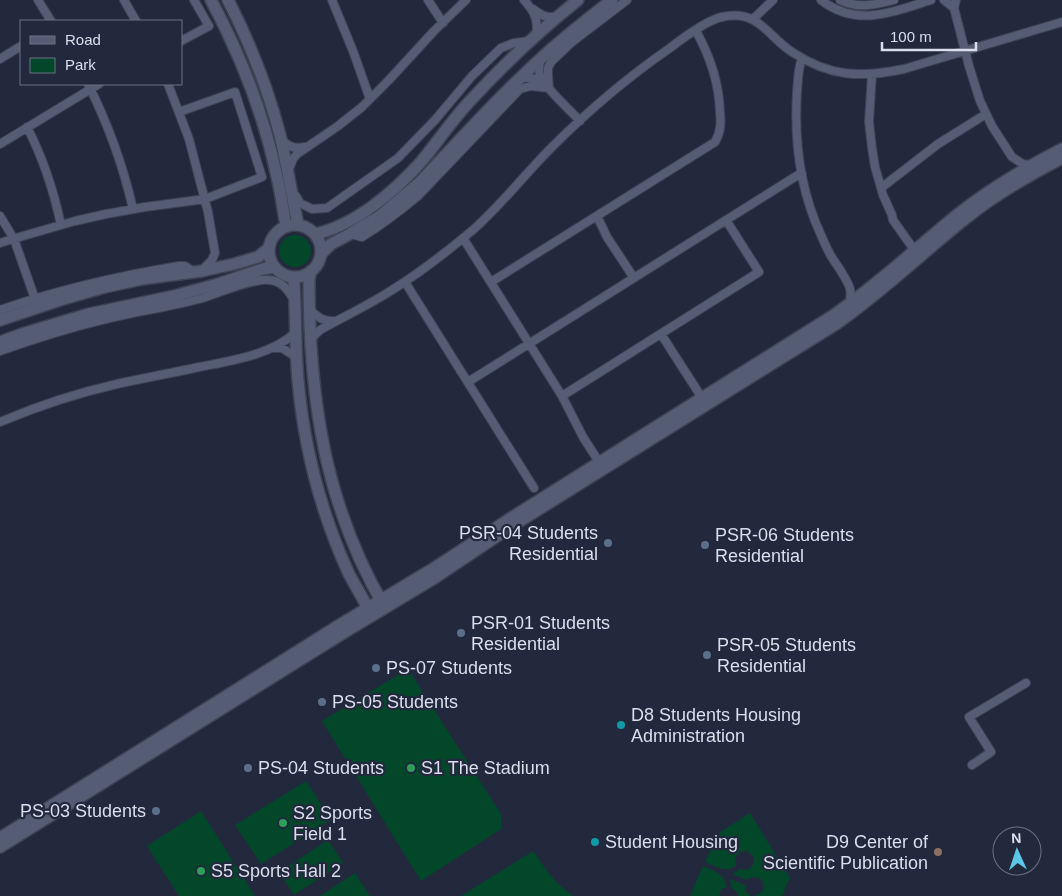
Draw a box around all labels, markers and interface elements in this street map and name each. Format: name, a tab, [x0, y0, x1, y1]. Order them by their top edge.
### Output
legend	[20, 20, 182, 85]
scale bar	[882, 20, 976, 52]
text: 100 m	[890, 28, 932, 45]
text: Road	[65, 31, 101, 48]
text: Park	[65, 56, 96, 73]
place label: PSR-04 Students Residential	[459, 523, 598, 564]
place label: PSR-06 Students Residential	[715, 525, 854, 566]
marker: PSR-04 Students Residential	[602, 537, 614, 549]
marker: PSR-06 Students Residential	[699, 539, 711, 551]
place label: PSR-01 Students Residential	[471, 613, 610, 654]
marker: PSR-01 Students Residential	[455, 627, 467, 639]
place label: PSR-05 Students Residential	[717, 635, 856, 676]
marker: PSR-05 Students Residential	[701, 649, 713, 661]
place label: PS-07 Students	[386, 658, 512, 678]
marker: PS-07 Students	[370, 662, 382, 674]
place label: PS-05 Students	[332, 692, 458, 712]
marker: PS-05 Students	[316, 696, 328, 708]
place label: D8 Students Housing Administration	[631, 705, 801, 746]
marker: D8 Students Housing Administration	[615, 719, 627, 731]
place label: PS-04 Students	[258, 758, 384, 778]
place label: S1 The Stadium	[421, 758, 550, 778]
marker: PS-04 Students	[242, 762, 254, 774]
marker: S1 The Stadium	[405, 762, 417, 774]
place label: PS-03 Students	[20, 801, 146, 821]
place label: S2 Sports Field 1	[293, 803, 372, 844]
marker: PS-03 Students	[150, 805, 162, 817]
marker: S2 Sports Field 1	[277, 817, 289, 829]
north arrow	[992, 826, 1042, 876]
text: N	[1011, 830, 1022, 846]
place label: Student Housing	[605, 832, 738, 852]
place label: D9 Center of Scientific Publication	[763, 832, 929, 873]
marker: Student Housing	[589, 836, 601, 848]
marker: D9 Center of Scientific Publication	[932, 846, 944, 858]
place label: S5 Sports Hall 2	[211, 861, 341, 881]
marker: S5 Sports Hall 2	[195, 865, 207, 877]

